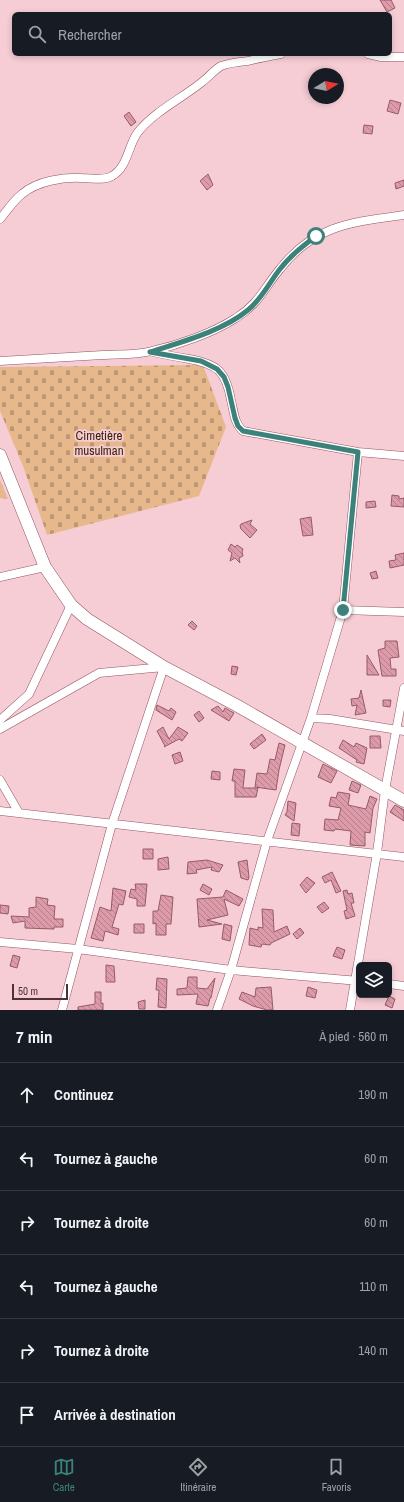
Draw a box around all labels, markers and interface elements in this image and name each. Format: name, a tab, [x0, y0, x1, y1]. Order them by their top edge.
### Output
search box	[12, 12, 392, 56]
icon: search	[26, 23, 48, 45]
text: Rechercher	[58, 24, 122, 45]
north arrow	[308, 68, 344, 104]
route start	[307, 227, 325, 245]
park label: Cimetière musulman	[74, 427, 124, 459]
route end	[334, 601, 352, 619]
map controls	[356, 962, 392, 998]
button: layers	[356, 962, 392, 998]
scale bar	[12, 982, 68, 1001]
text: 50 m	[18, 984, 38, 998]
text: 7 min	[16, 1025, 52, 1048]
text: À pied · 560 m	[319, 1028, 388, 1045]
icon: ahead	[16, 1084, 38, 1106]
text: Continuez	[54, 1084, 113, 1105]
text: 190 m	[358, 1086, 388, 1103]
icon: left	[16, 1148, 38, 1170]
text: Tournez à gauche	[54, 1148, 158, 1169]
text: 60 m	[364, 1150, 388, 1167]
icon: right	[16, 1212, 38, 1234]
text: Tournez à droite	[54, 1212, 149, 1233]
text: 60 m	[364, 1214, 388, 1231]
icon: left	[16, 1276, 38, 1298]
text: Tournez à gauche	[54, 1276, 158, 1297]
text: 110 m	[359, 1278, 388, 1295]
icon: right	[16, 1340, 38, 1362]
text: Tournez à droite	[54, 1340, 149, 1361]
text: 140 m	[358, 1342, 388, 1359]
icon: arrive	[16, 1404, 38, 1426]
text: Arrivée à destination	[54, 1404, 176, 1425]
tab: Carte	[53, 1456, 75, 1494]
tab: Itinéraire	[180, 1456, 216, 1494]
tab: Favoris	[322, 1456, 351, 1494]

